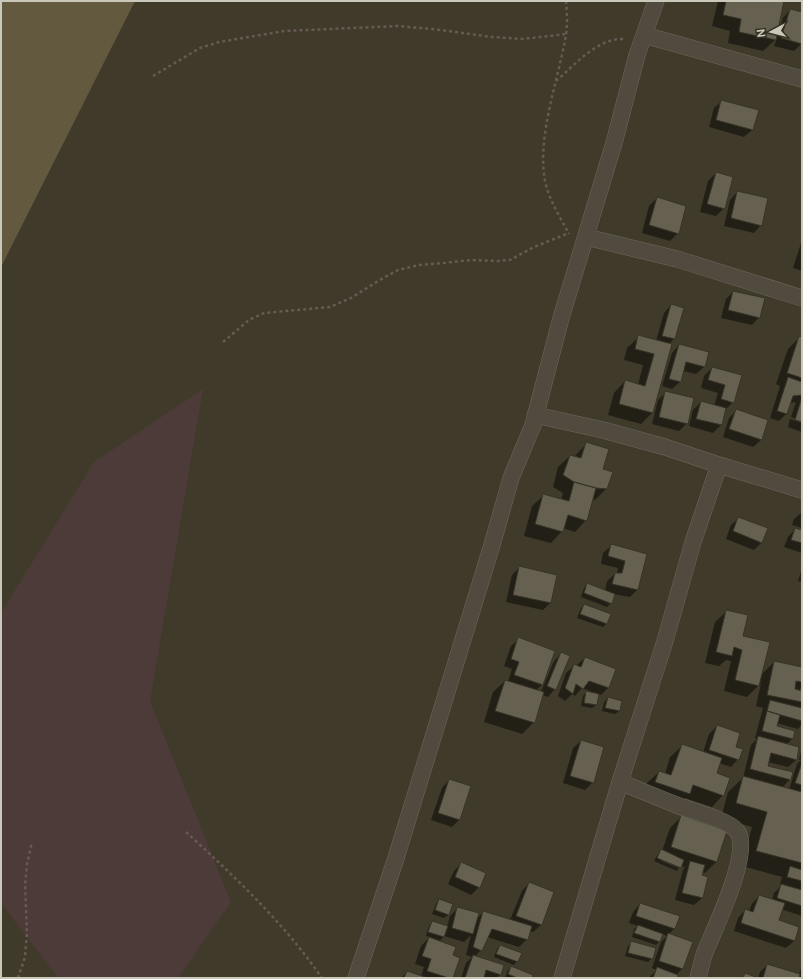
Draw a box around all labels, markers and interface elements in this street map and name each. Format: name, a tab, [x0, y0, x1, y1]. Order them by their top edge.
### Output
north arrow	[751, 12, 791, 52]
text: N	[755, 28, 768, 38]

